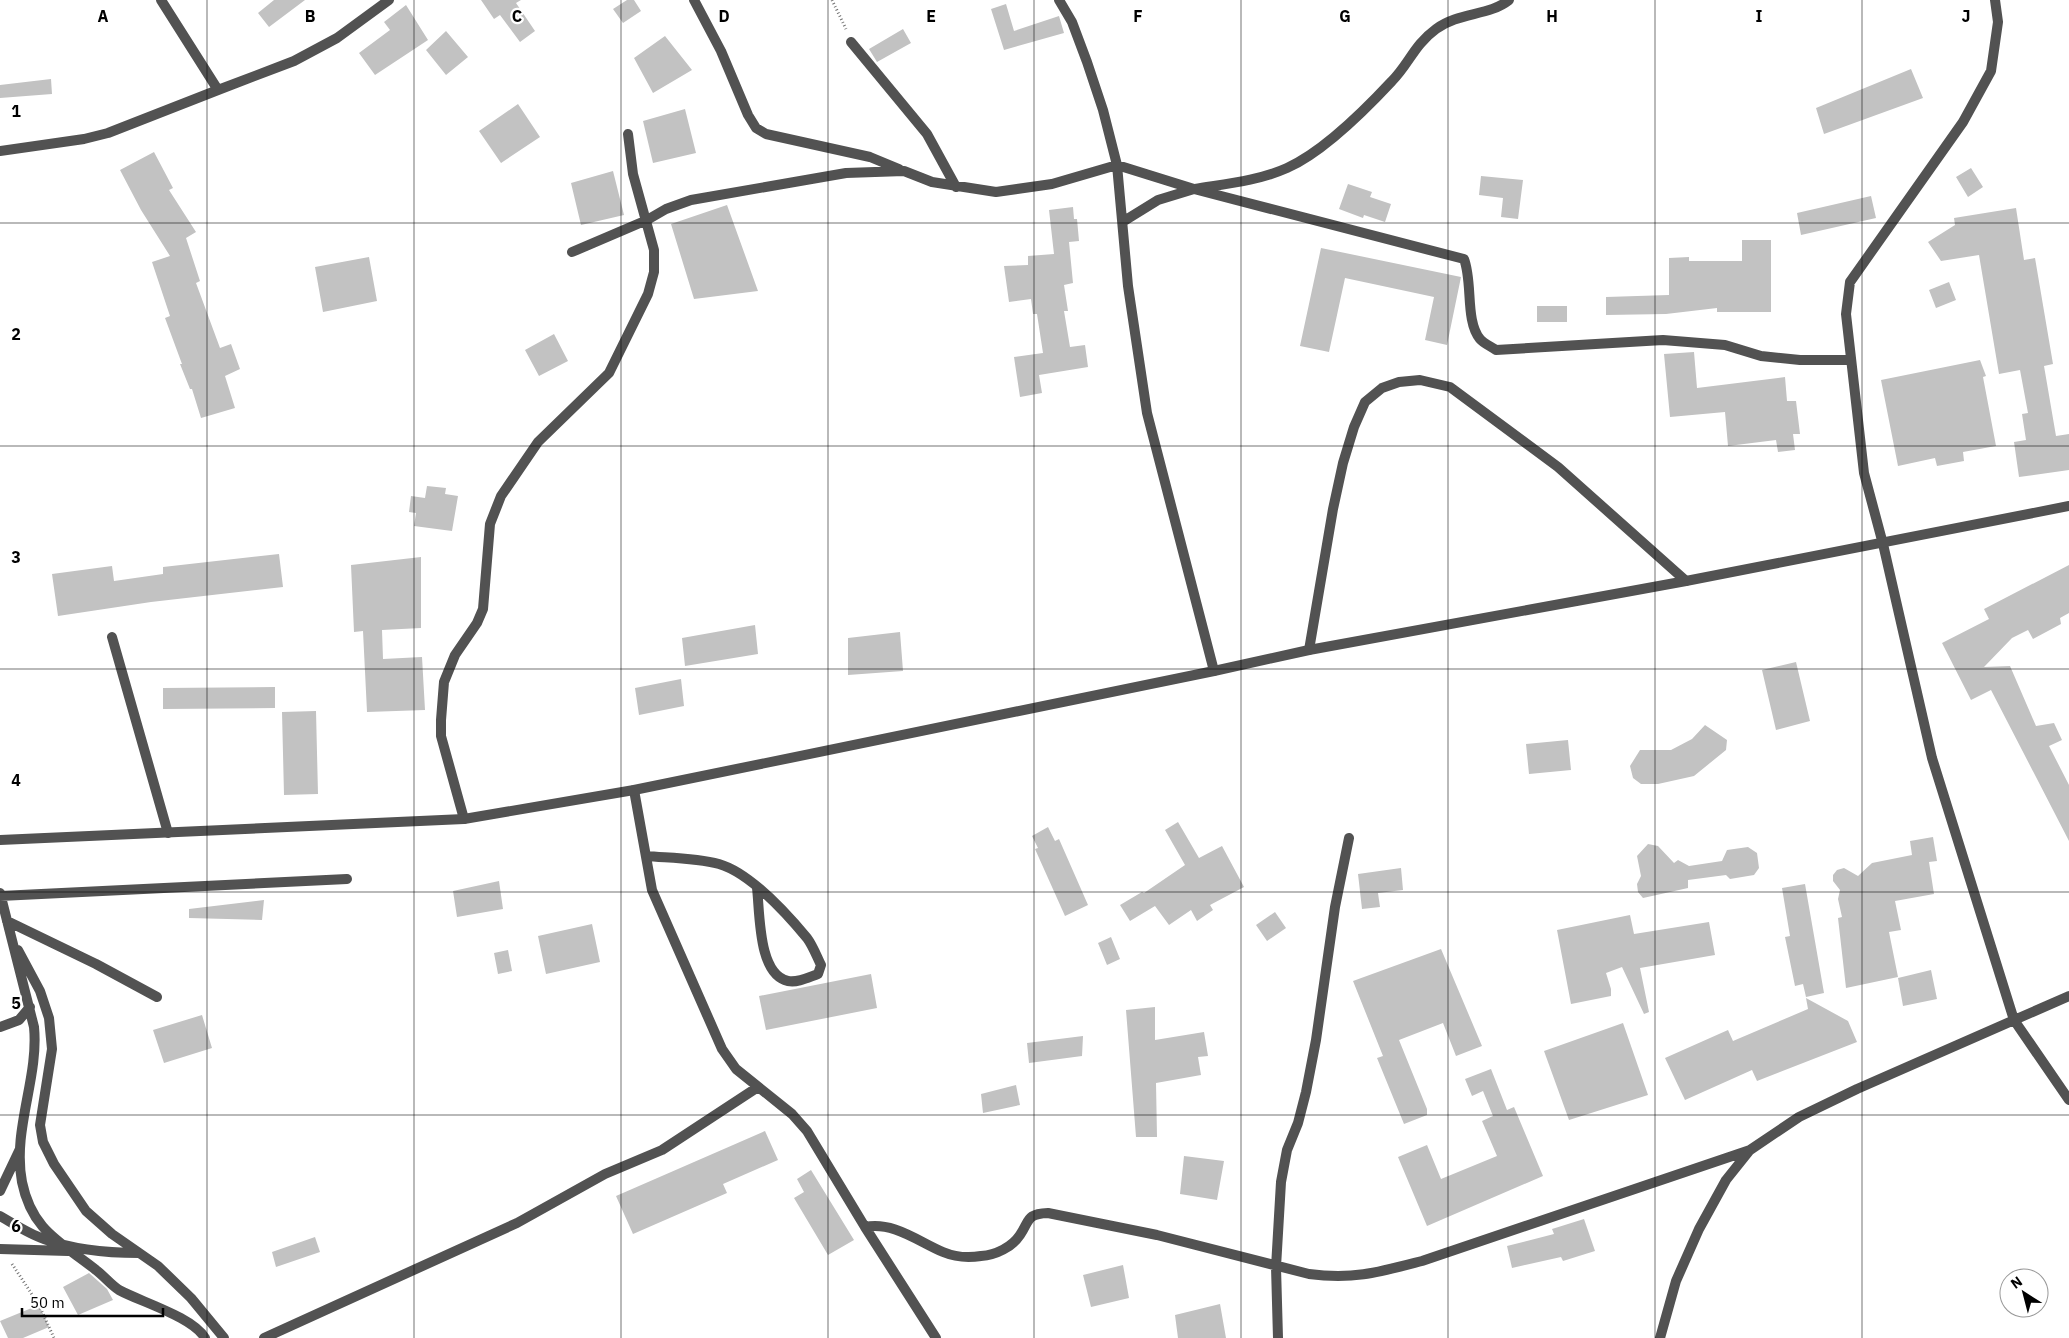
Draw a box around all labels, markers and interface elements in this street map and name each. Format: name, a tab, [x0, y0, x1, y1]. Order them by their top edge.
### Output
text: A	[98, 6, 109, 26]
text: B	[305, 6, 316, 26]
text: C	[512, 6, 522, 26]
text: D	[718, 6, 730, 26]
text: E	[926, 6, 936, 26]
text: F	[1133, 6, 1143, 26]
text: G	[1339, 6, 1351, 26]
text: H	[1546, 6, 1558, 26]
text: I	[1756, 6, 1763, 26]
text: J	[1962, 6, 1970, 26]
text: 1	[11, 101, 21, 121]
text: 2	[11, 324, 21, 344]
text: 3	[11, 547, 21, 567]
text: 4	[11, 770, 21, 790]
text: 5	[11, 993, 21, 1013]
text: 6	[11, 1216, 21, 1236]
north arrow	[1999, 1268, 2049, 1318]
text: N	[2007, 1272, 2026, 1293]
scale bar	[22, 1286, 164, 1318]
text: 50 m	[30, 1293, 65, 1312]

